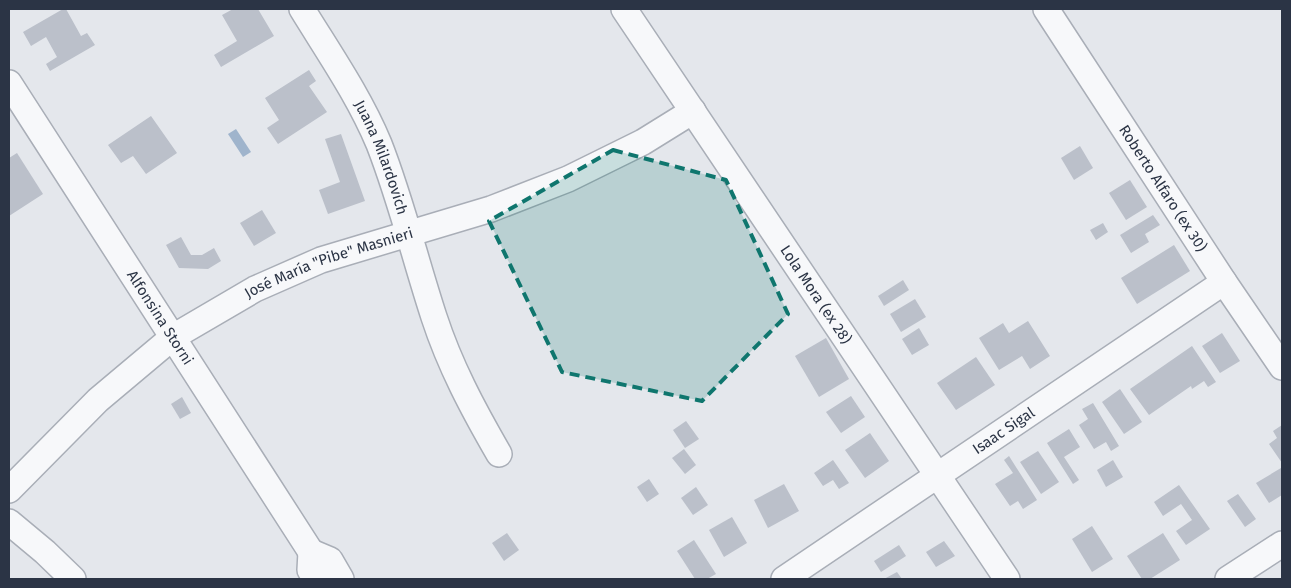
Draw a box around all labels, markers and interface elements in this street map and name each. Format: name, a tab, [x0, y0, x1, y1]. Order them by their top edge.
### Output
street label: Juana Milardovich	[350, 97, 412, 217]
street label: Roberto Alfaro (ex 30)	[1115, 122, 1211, 255]
street label: José María "Pibe" Masnieri	[241, 224, 415, 302]
street label: Lola Mora (ex 28)	[776, 242, 855, 347]
street label: Alfonsina Storni	[123, 267, 197, 368]
street label: Isaac Sigal	[969, 403, 1039, 458]

